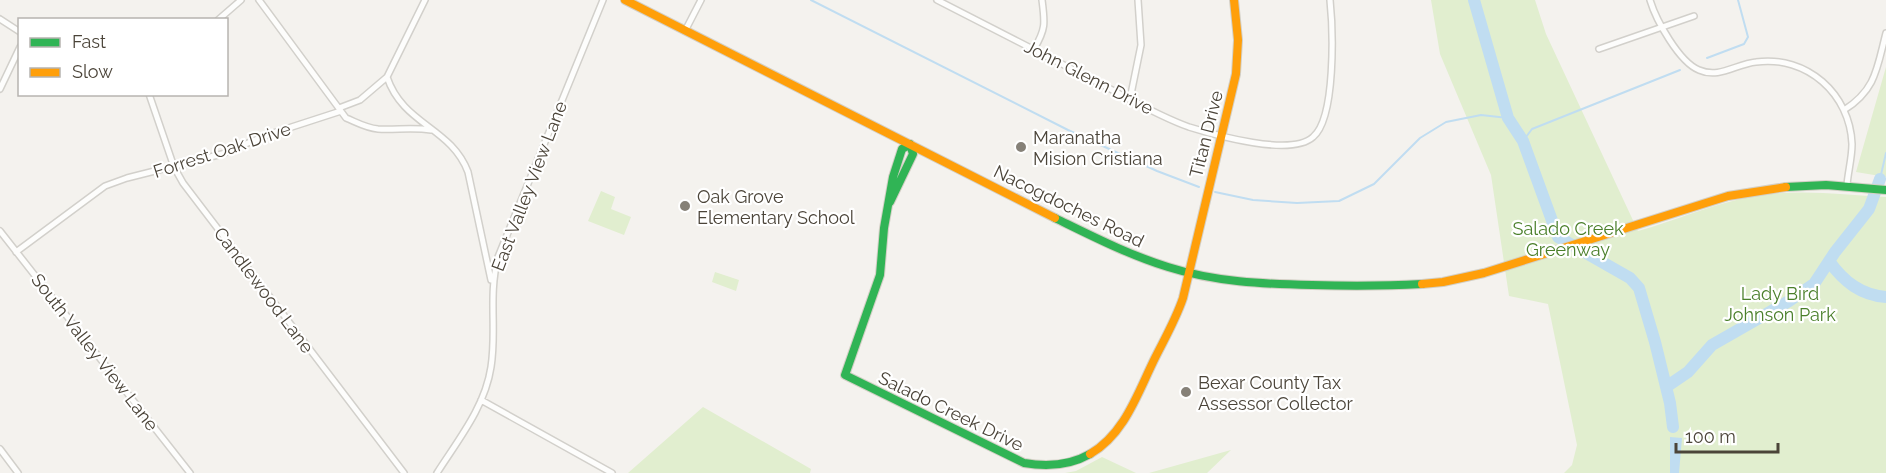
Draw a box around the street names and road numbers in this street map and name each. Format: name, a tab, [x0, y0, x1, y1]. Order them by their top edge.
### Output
street label: John Glenn Drive	[1021, 35, 1157, 119]
street label: Titan Drive	[1185, 88, 1227, 180]
street label: East Valley View Lane	[487, 98, 571, 274]
street label: Forrest Oak Drive	[151, 118, 294, 182]
street label: Nacogdoches Road	[990, 160, 1148, 252]
street label: Candlewood Lane	[210, 223, 318, 357]
street label: South Valley View Lane	[27, 269, 163, 435]
street label: Salado Creek Drive	[875, 367, 1027, 455]

